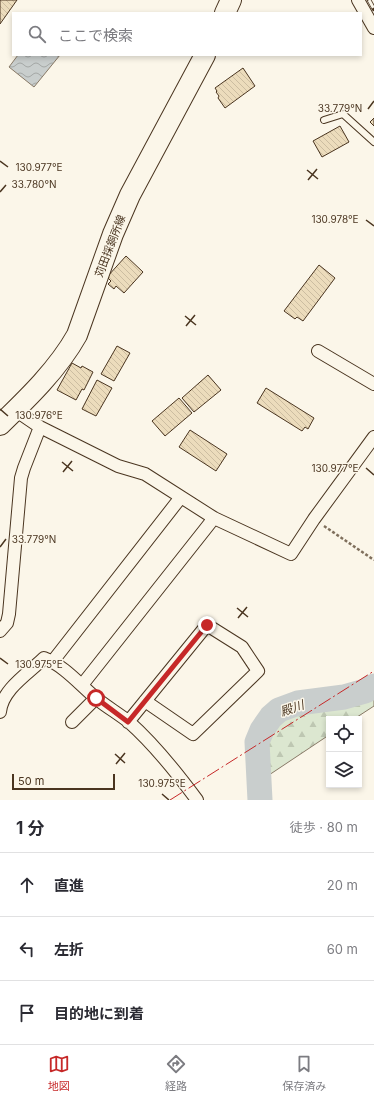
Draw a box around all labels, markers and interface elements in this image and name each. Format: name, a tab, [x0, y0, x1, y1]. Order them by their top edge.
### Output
search box	[12, 12, 362, 56]
icon: search	[26, 23, 48, 45]
text: ここで検索	[58, 26, 133, 45]
text: 33.779°N	[318, 102, 362, 114]
text: 130.977°E	[15, 161, 63, 173]
text: 33.780°N	[12, 178, 56, 190]
street label: 苅田採銅所線	[92, 213, 128, 279]
text: 130.978°E	[311, 213, 359, 225]
text: 130.976°E	[15, 409, 63, 421]
text: 130.977°E	[311, 462, 359, 474]
text: 33.779°N	[12, 533, 56, 545]
route end	[198, 616, 216, 634]
text: 130.975°E	[15, 658, 63, 670]
route start	[87, 689, 105, 707]
water label: 殿川	[278, 696, 308, 719]
map controls	[326, 716, 362, 788]
button: locate	[326, 716, 362, 752]
button: layers	[326, 752, 362, 788]
scale bar	[12, 772, 115, 791]
text: 50 m	[18, 774, 44, 788]
text: 130.975°E	[138, 777, 186, 789]
text: 1 分	[16, 818, 44, 838]
text: 徒歩 · 80 m	[290, 819, 358, 835]
icon: ahead	[16, 874, 38, 896]
text: 直進	[54, 876, 84, 895]
text: 20 m	[327, 877, 358, 893]
icon: left	[16, 938, 38, 960]
text: 左折	[54, 940, 84, 959]
text: 60 m	[327, 941, 358, 957]
icon: arrive	[16, 1002, 38, 1024]
text: 目的地に到着	[54, 1004, 144, 1023]
tab: 地図	[48, 1053, 70, 1093]
tab: 経路	[165, 1053, 187, 1093]
tab: 保存済み	[282, 1053, 326, 1093]

